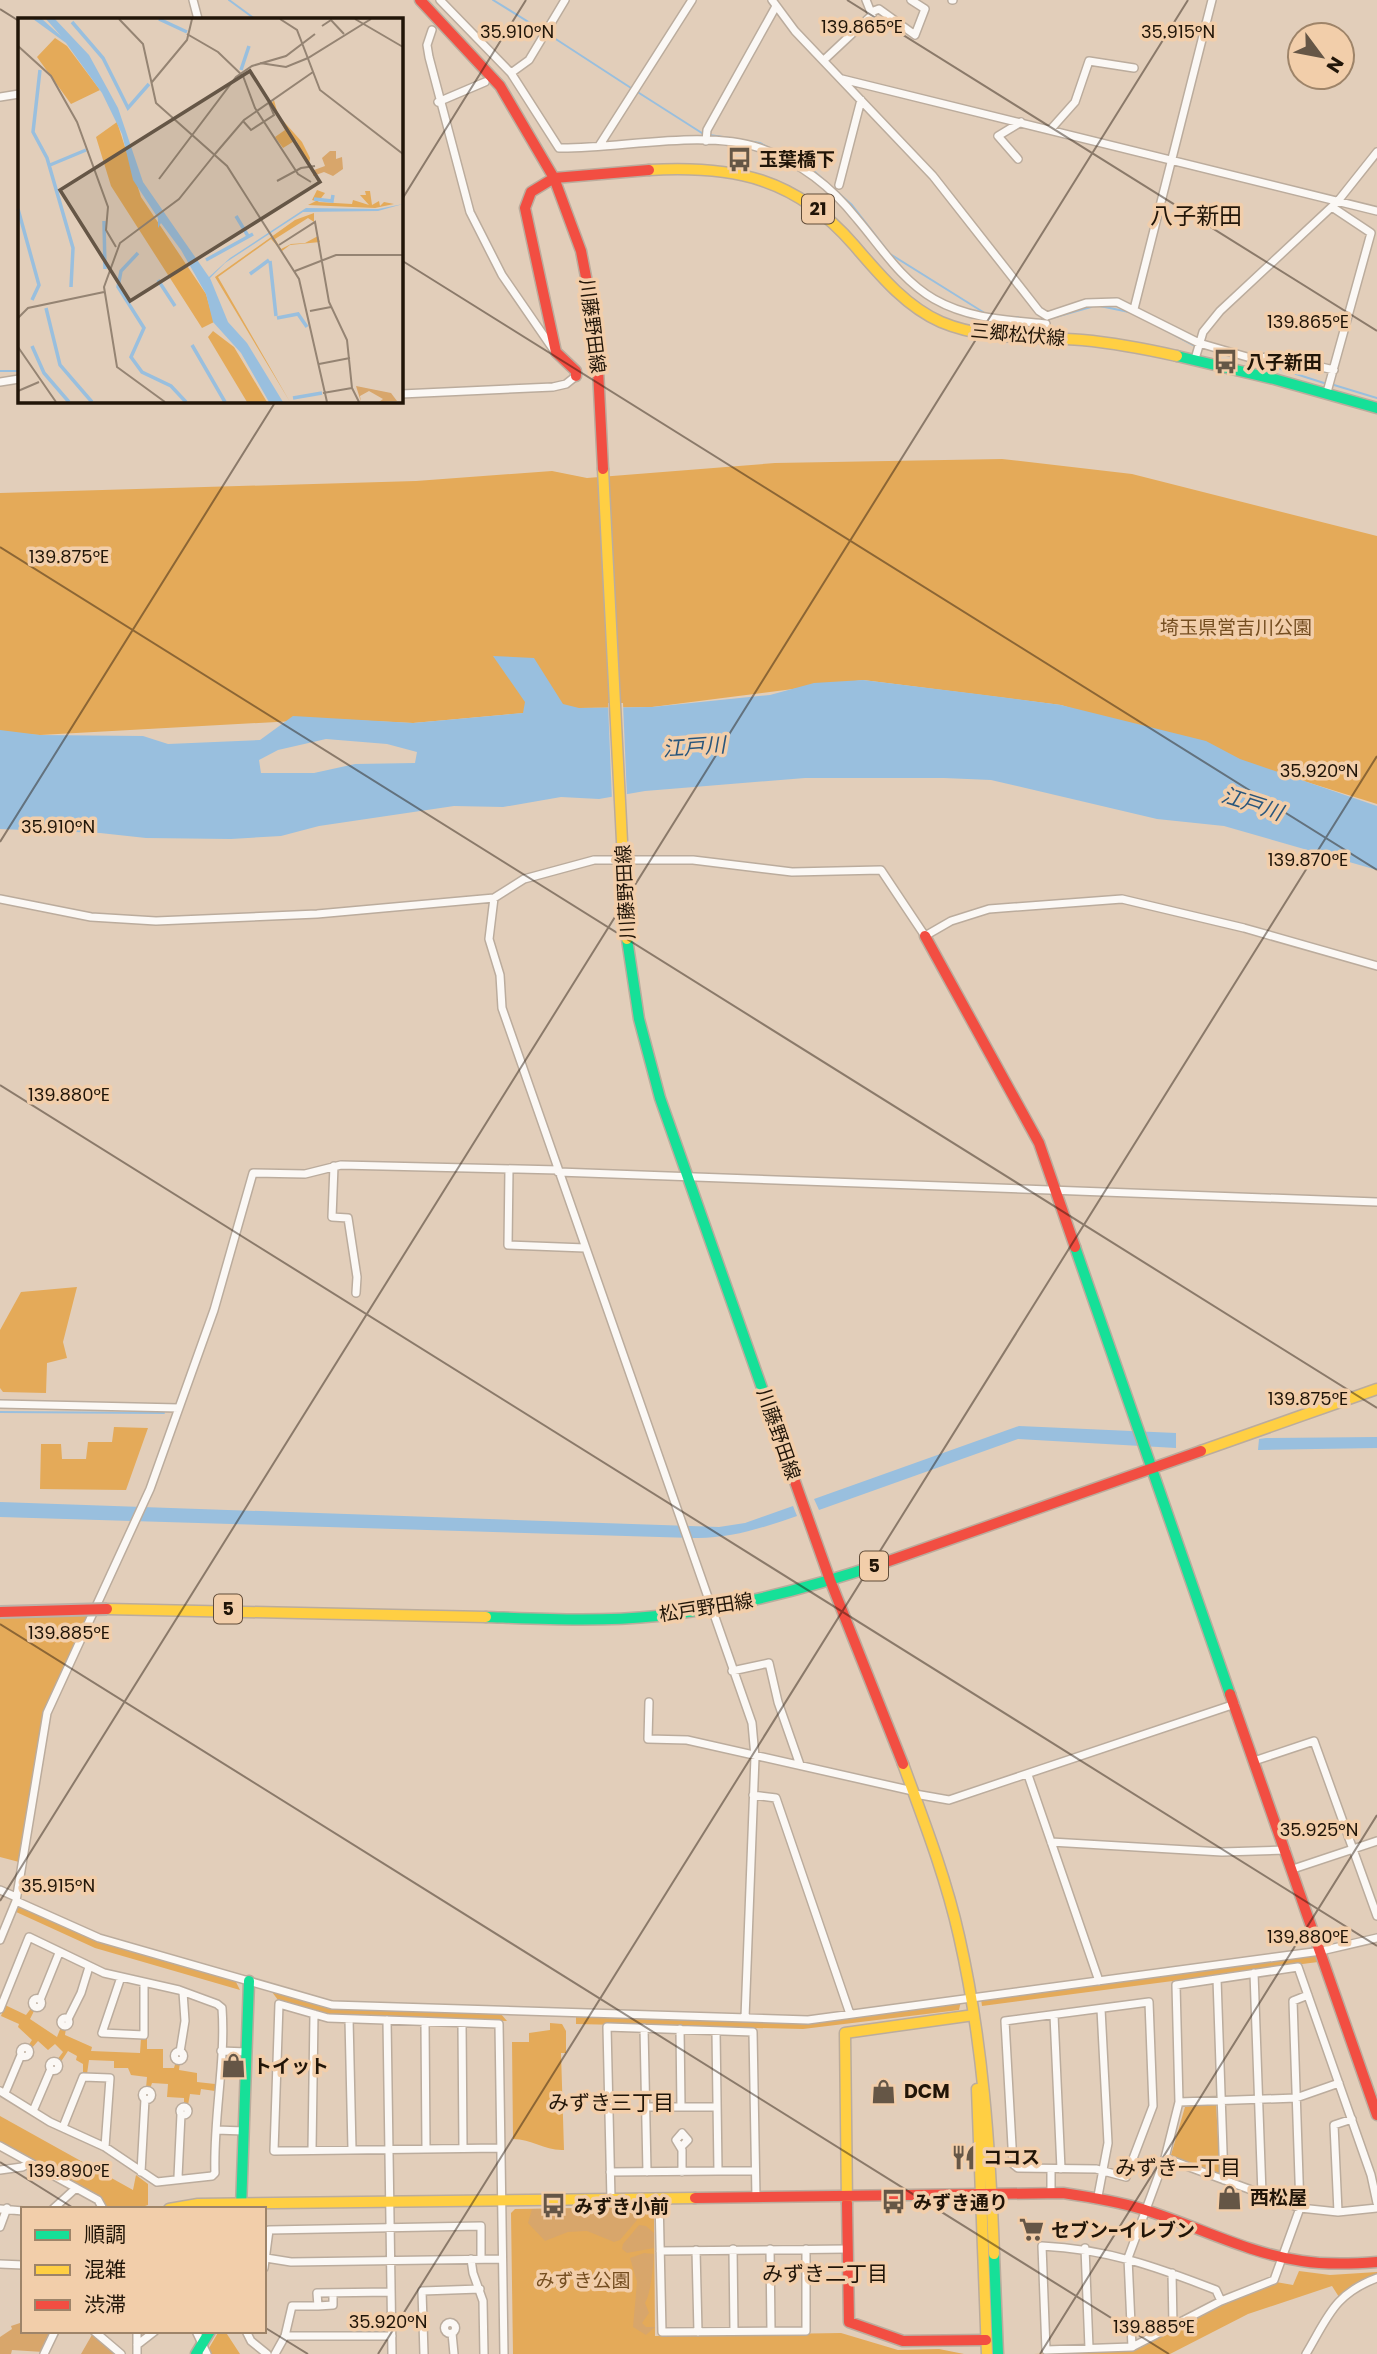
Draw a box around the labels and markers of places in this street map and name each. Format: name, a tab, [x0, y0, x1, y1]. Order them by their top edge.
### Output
bus stop icon: 玉葉橋下	[725, 145, 753, 173]
place label: 玉葉橋下	[759, 146, 835, 173]
bus stop icon: 八子新田	[1212, 348, 1240, 376]
place label: 八子新田	[1246, 349, 1322, 376]
shop icon: トイット	[219, 2052, 247, 2080]
place label: トイット	[253, 2053, 329, 2080]
shop icon: DCM	[870, 2077, 898, 2105]
place label: DCM	[904, 2078, 950, 2105]
restaurant icon: ココス	[949, 2143, 977, 2171]
place label: ココス	[983, 2144, 1040, 2171]
shop icon: 西松屋	[1216, 2183, 1244, 2211]
place label: 西松屋	[1250, 2184, 1307, 2211]
bus stop icon: みずき通り	[879, 2188, 907, 2216]
place label: みずき通り	[913, 2189, 1008, 2216]
bus stop icon: みずき小前	[540, 2192, 568, 2220]
place label: みずき小前	[574, 2193, 669, 2220]
supermarket icon: セブン-イレブン	[1017, 2216, 1045, 2244]
place label: セブン-イレブン	[1051, 2217, 1195, 2244]

